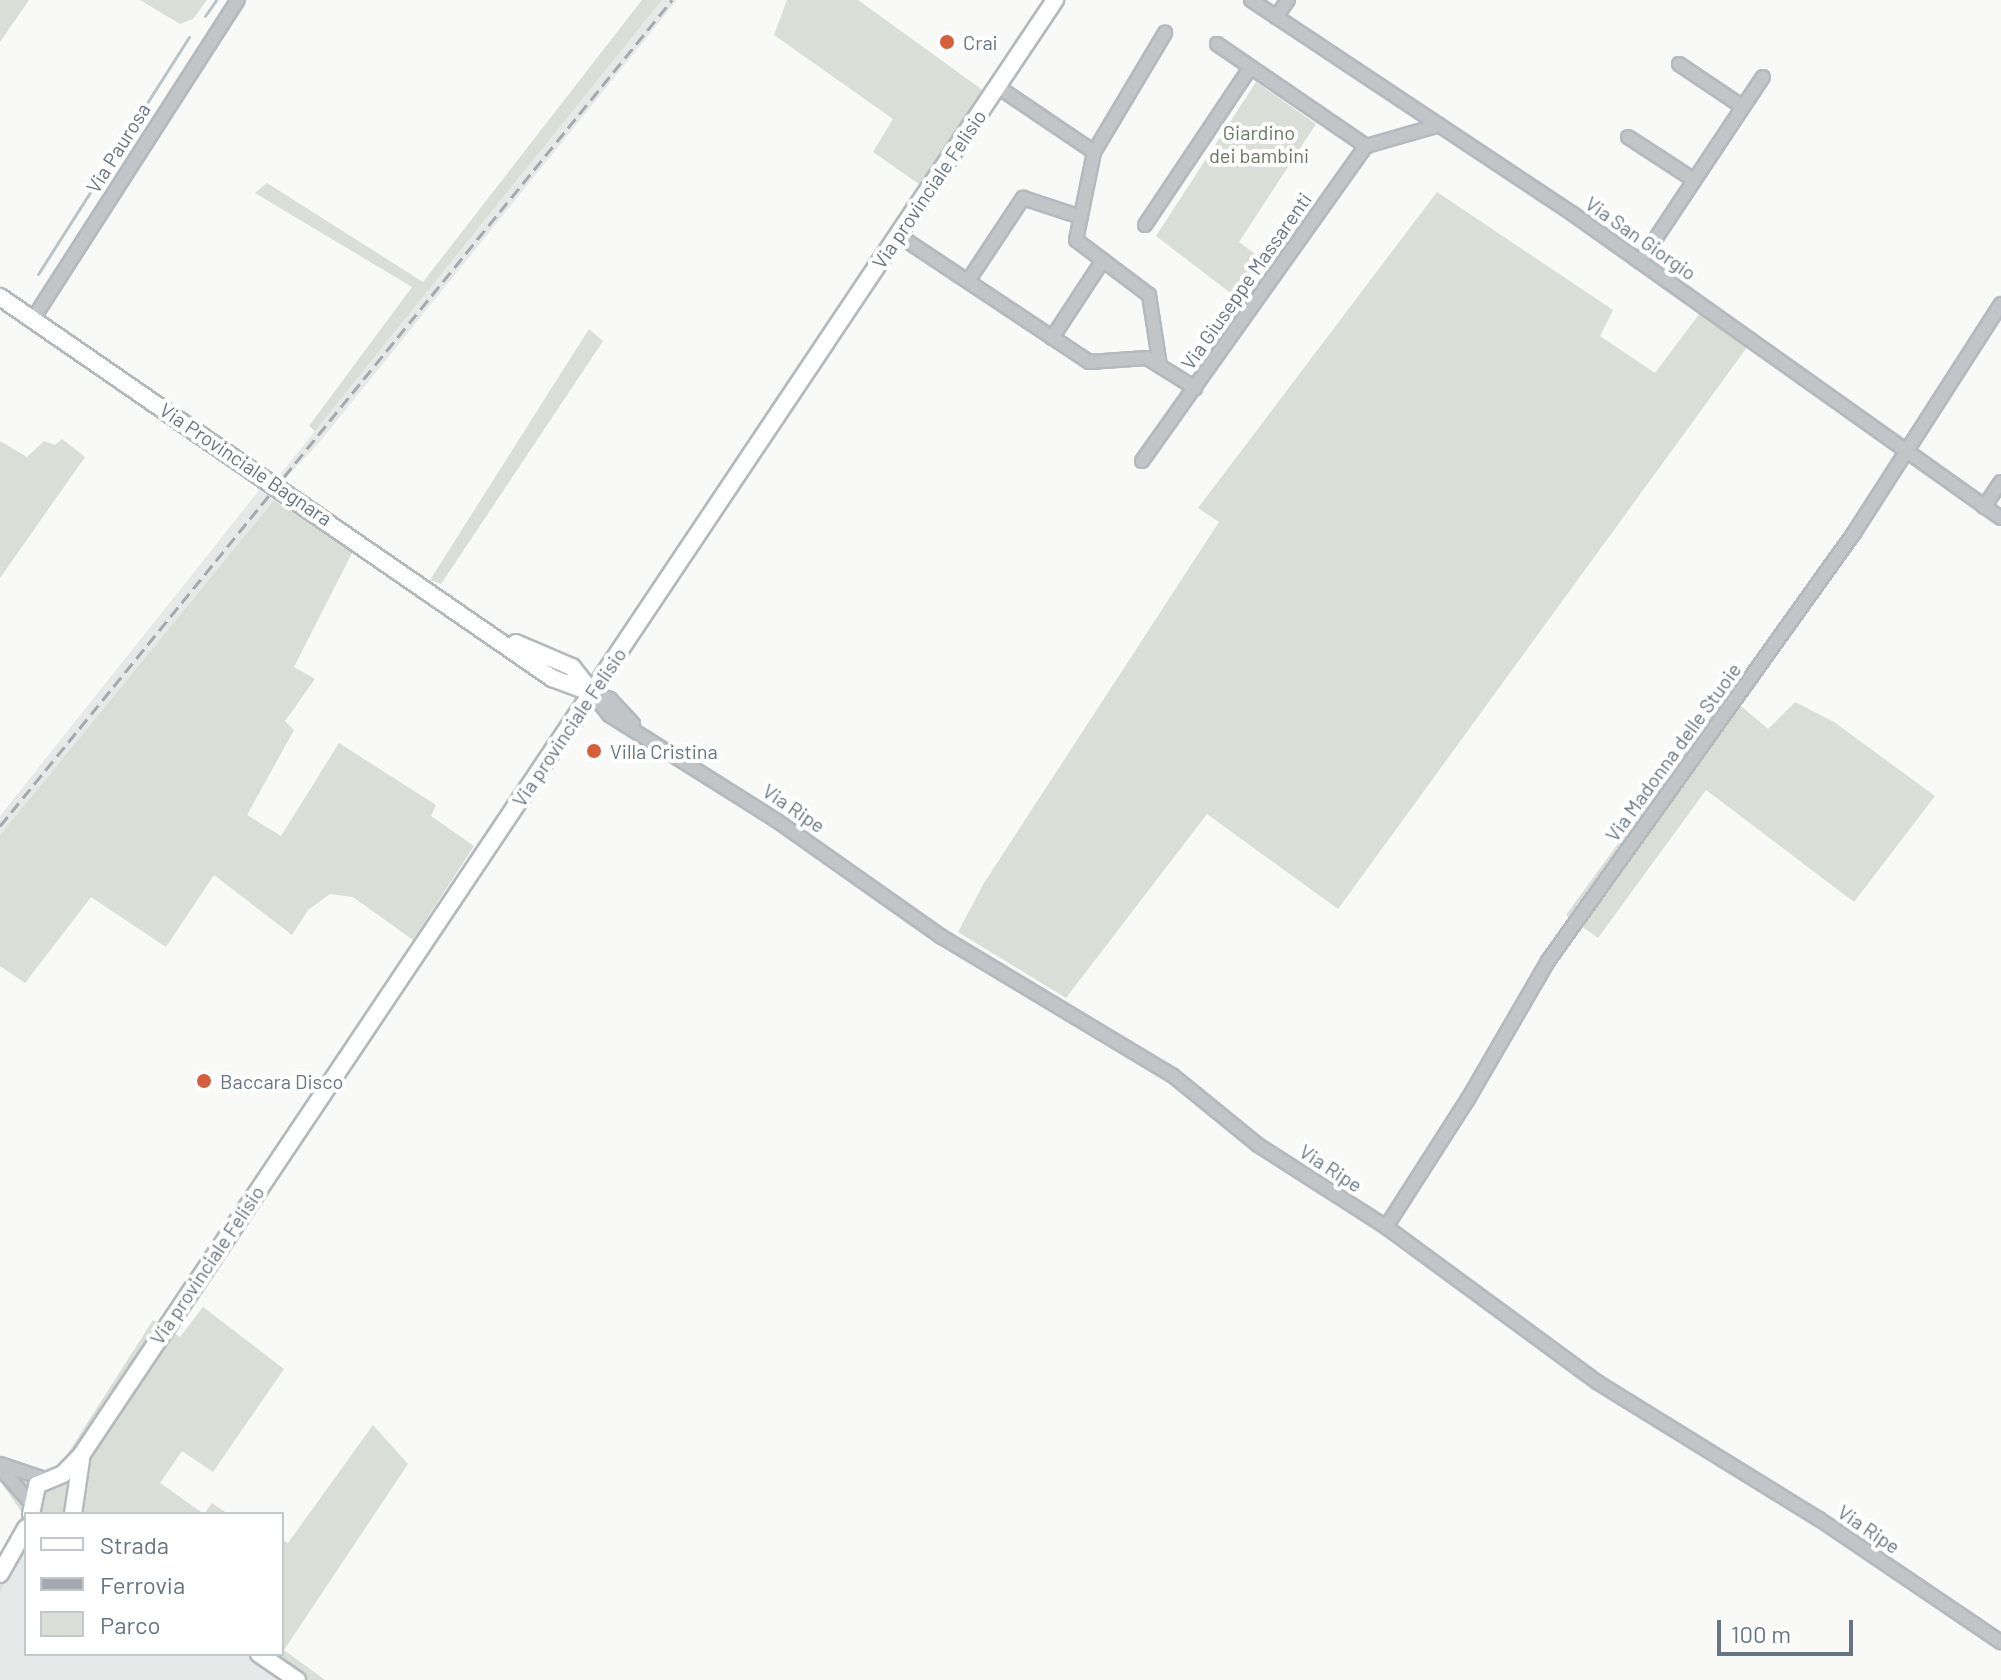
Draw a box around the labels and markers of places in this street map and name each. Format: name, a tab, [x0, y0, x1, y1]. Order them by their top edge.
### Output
place label: Crai	[963, 30, 998, 54]
marker: Crai	[938, 33, 956, 51]
place label: Villa Cristina	[610, 739, 718, 763]
marker: Villa Cristina	[585, 742, 603, 760]
place label: Baccara Disco	[220, 1069, 343, 1093]
marker: Baccara Disco	[195, 1072, 213, 1090]

